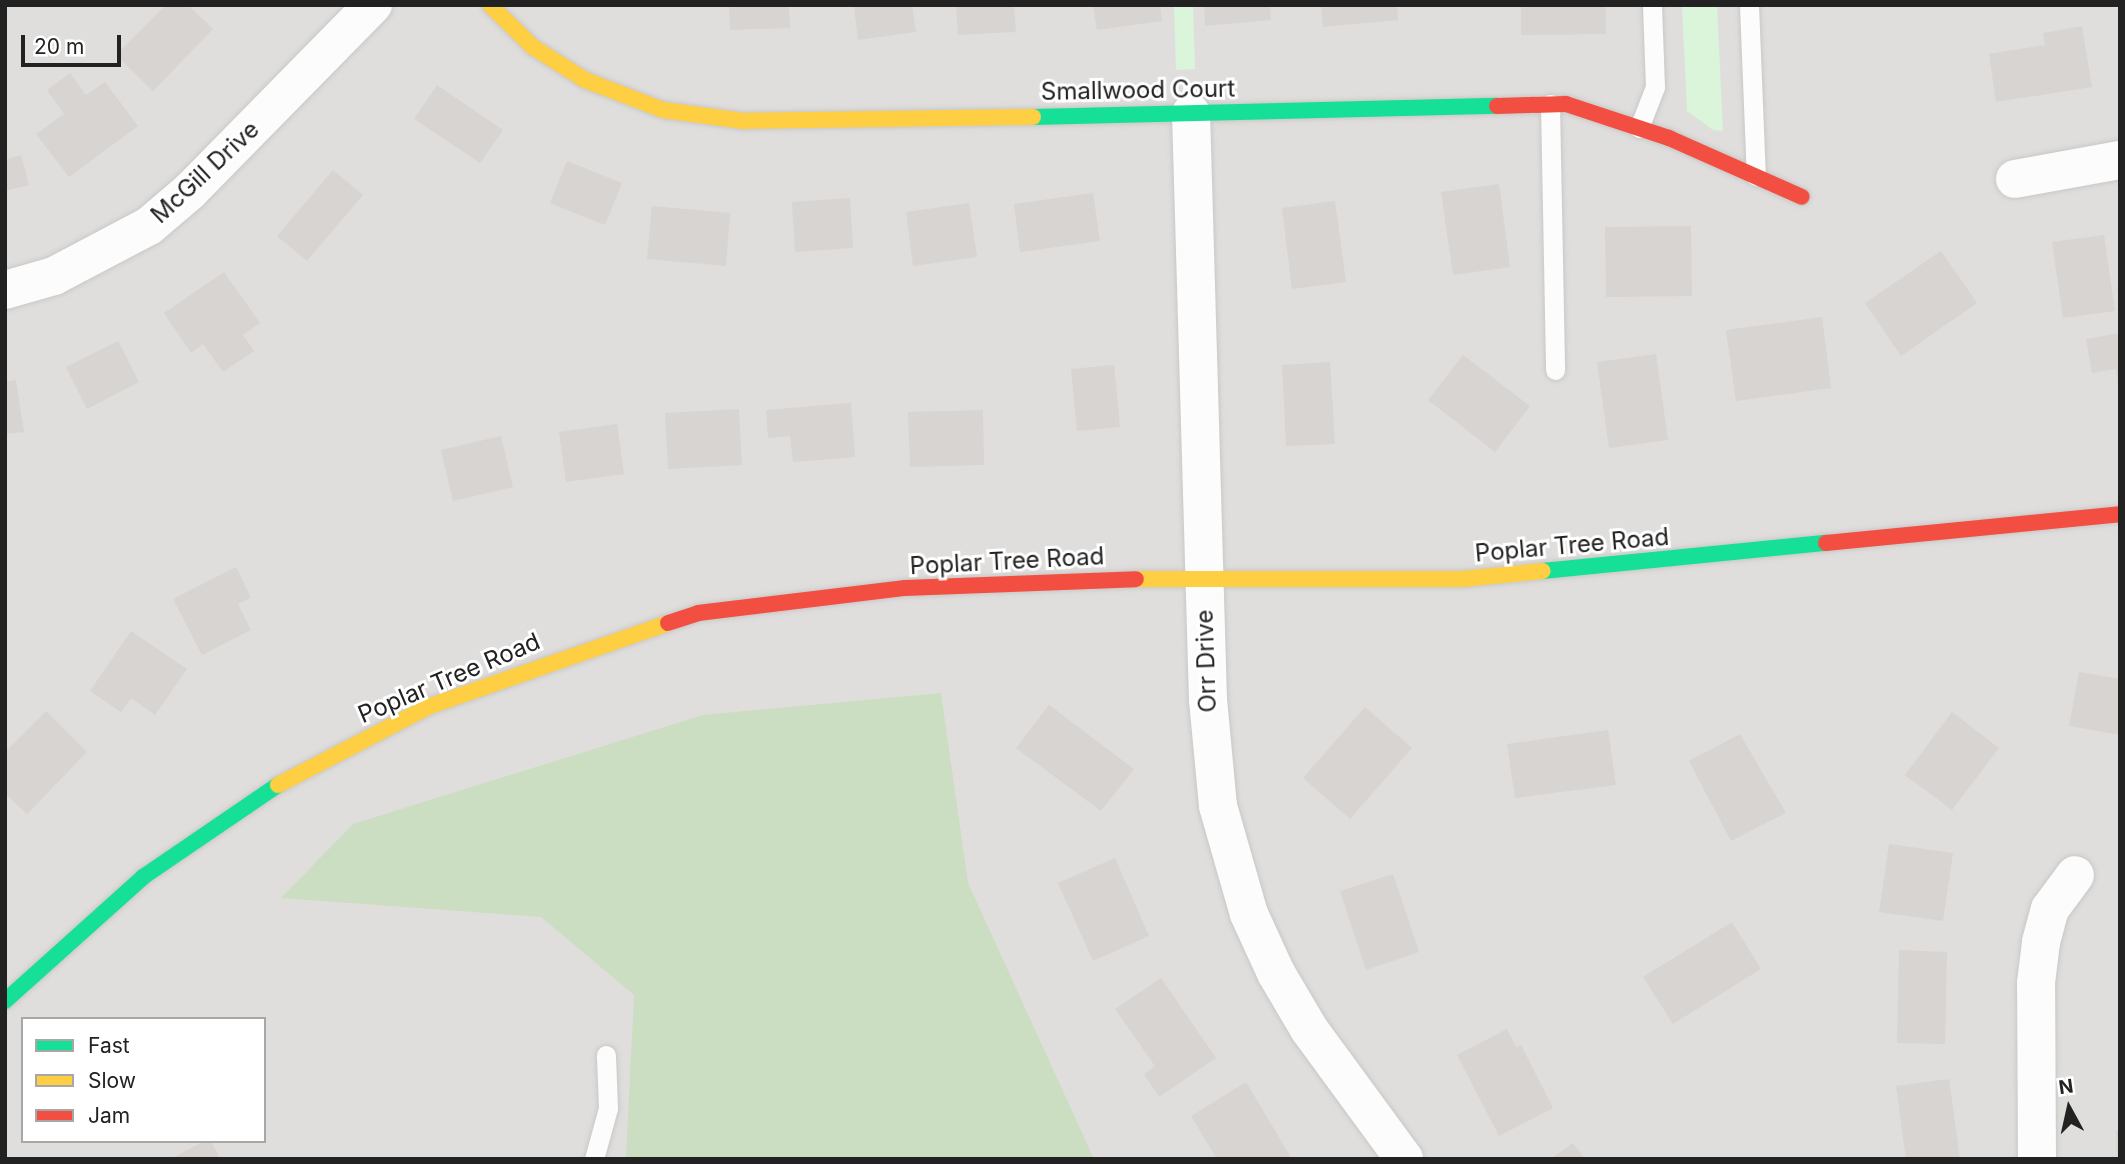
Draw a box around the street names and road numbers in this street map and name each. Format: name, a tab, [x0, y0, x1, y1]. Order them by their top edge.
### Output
street label: Smallwood Court	[1041, 74, 1235, 106]
street label: McGill Drive	[145, 115, 265, 229]
street label: Poplar Tree Road	[1474, 522, 1670, 568]
street label: Poplar Tree Road	[909, 542, 1105, 580]
street label: Orr Drive	[1190, 609, 1222, 713]
street label: Poplar Tree Road	[354, 627, 544, 729]

